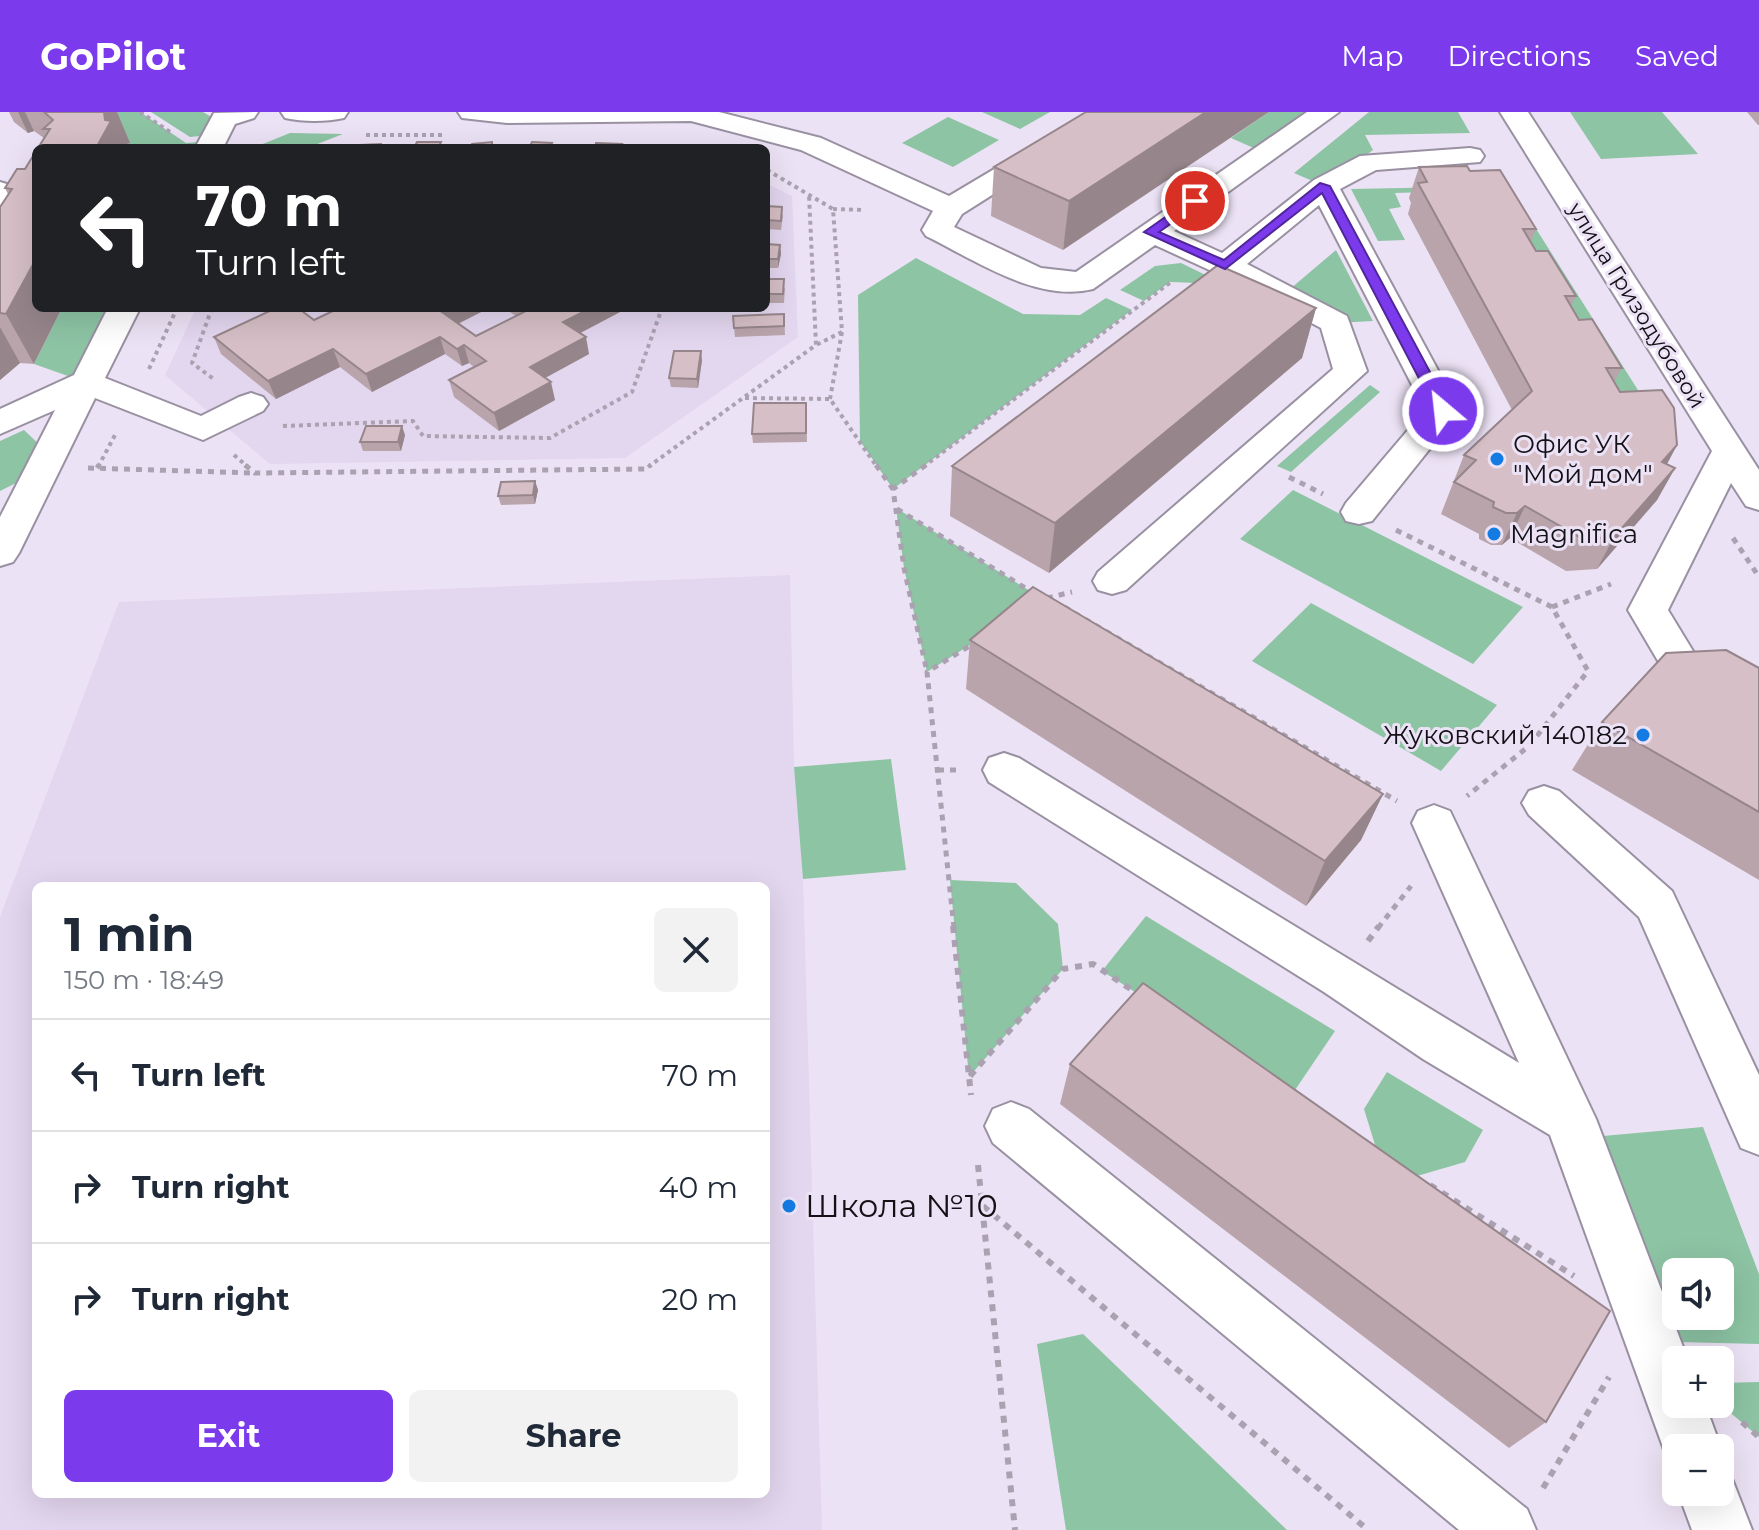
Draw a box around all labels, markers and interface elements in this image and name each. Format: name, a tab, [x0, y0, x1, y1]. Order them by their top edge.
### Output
text: GoPilot	[40, 33, 186, 80]
text: Map	[1341, 39, 1403, 73]
text: Directions	[1447, 39, 1591, 73]
text: Saved	[1635, 39, 1719, 73]
pin	[1161, 167, 1229, 235]
text: 70 m	[196, 172, 342, 240]
icon: left	[64, 176, 168, 280]
icon: arrive	[1173, 179, 1217, 223]
street label: улица Гризодубовой	[1562, 196, 1711, 413]
text: Turn left	[196, 240, 347, 284]
position arrow	[1401, 369, 1485, 453]
place label: Офис УК "Мой дом"	[1513, 428, 1653, 490]
marker: Офис УК "Мой дом"	[1488, 450, 1506, 468]
place label: Magnifica	[1510, 518, 1638, 550]
marker: Magnifica	[1485, 525, 1503, 543]
place label: Жуковский 140182	[1383, 719, 1627, 751]
marker: Жуковский 140182	[1634, 726, 1652, 744]
text: 1 min	[64, 905, 194, 963]
button: close	[654, 908, 738, 992]
text: 150 m · 18:49	[64, 964, 224, 996]
icon: left	[64, 1053, 108, 1097]
text: Turn left	[132, 1057, 265, 1094]
text: 70 m	[661, 1057, 738, 1094]
icon: right	[64, 1165, 108, 1209]
text: Turn right	[132, 1169, 289, 1206]
text: 40 m	[659, 1169, 738, 1206]
place label: Школа №10	[805, 1186, 998, 1225]
marker: Школа №10	[780, 1197, 798, 1215]
map controls	[1662, 1258, 1734, 1506]
button: sound	[1662, 1258, 1734, 1330]
icon: right	[64, 1277, 108, 1321]
text: Turn right	[132, 1281, 289, 1318]
text: 20 m	[661, 1281, 738, 1318]
button: +	[1662, 1346, 1734, 1418]
button: Exit	[64, 1390, 393, 1482]
button: Share	[409, 1390, 738, 1482]
button: −	[1662, 1434, 1734, 1506]

